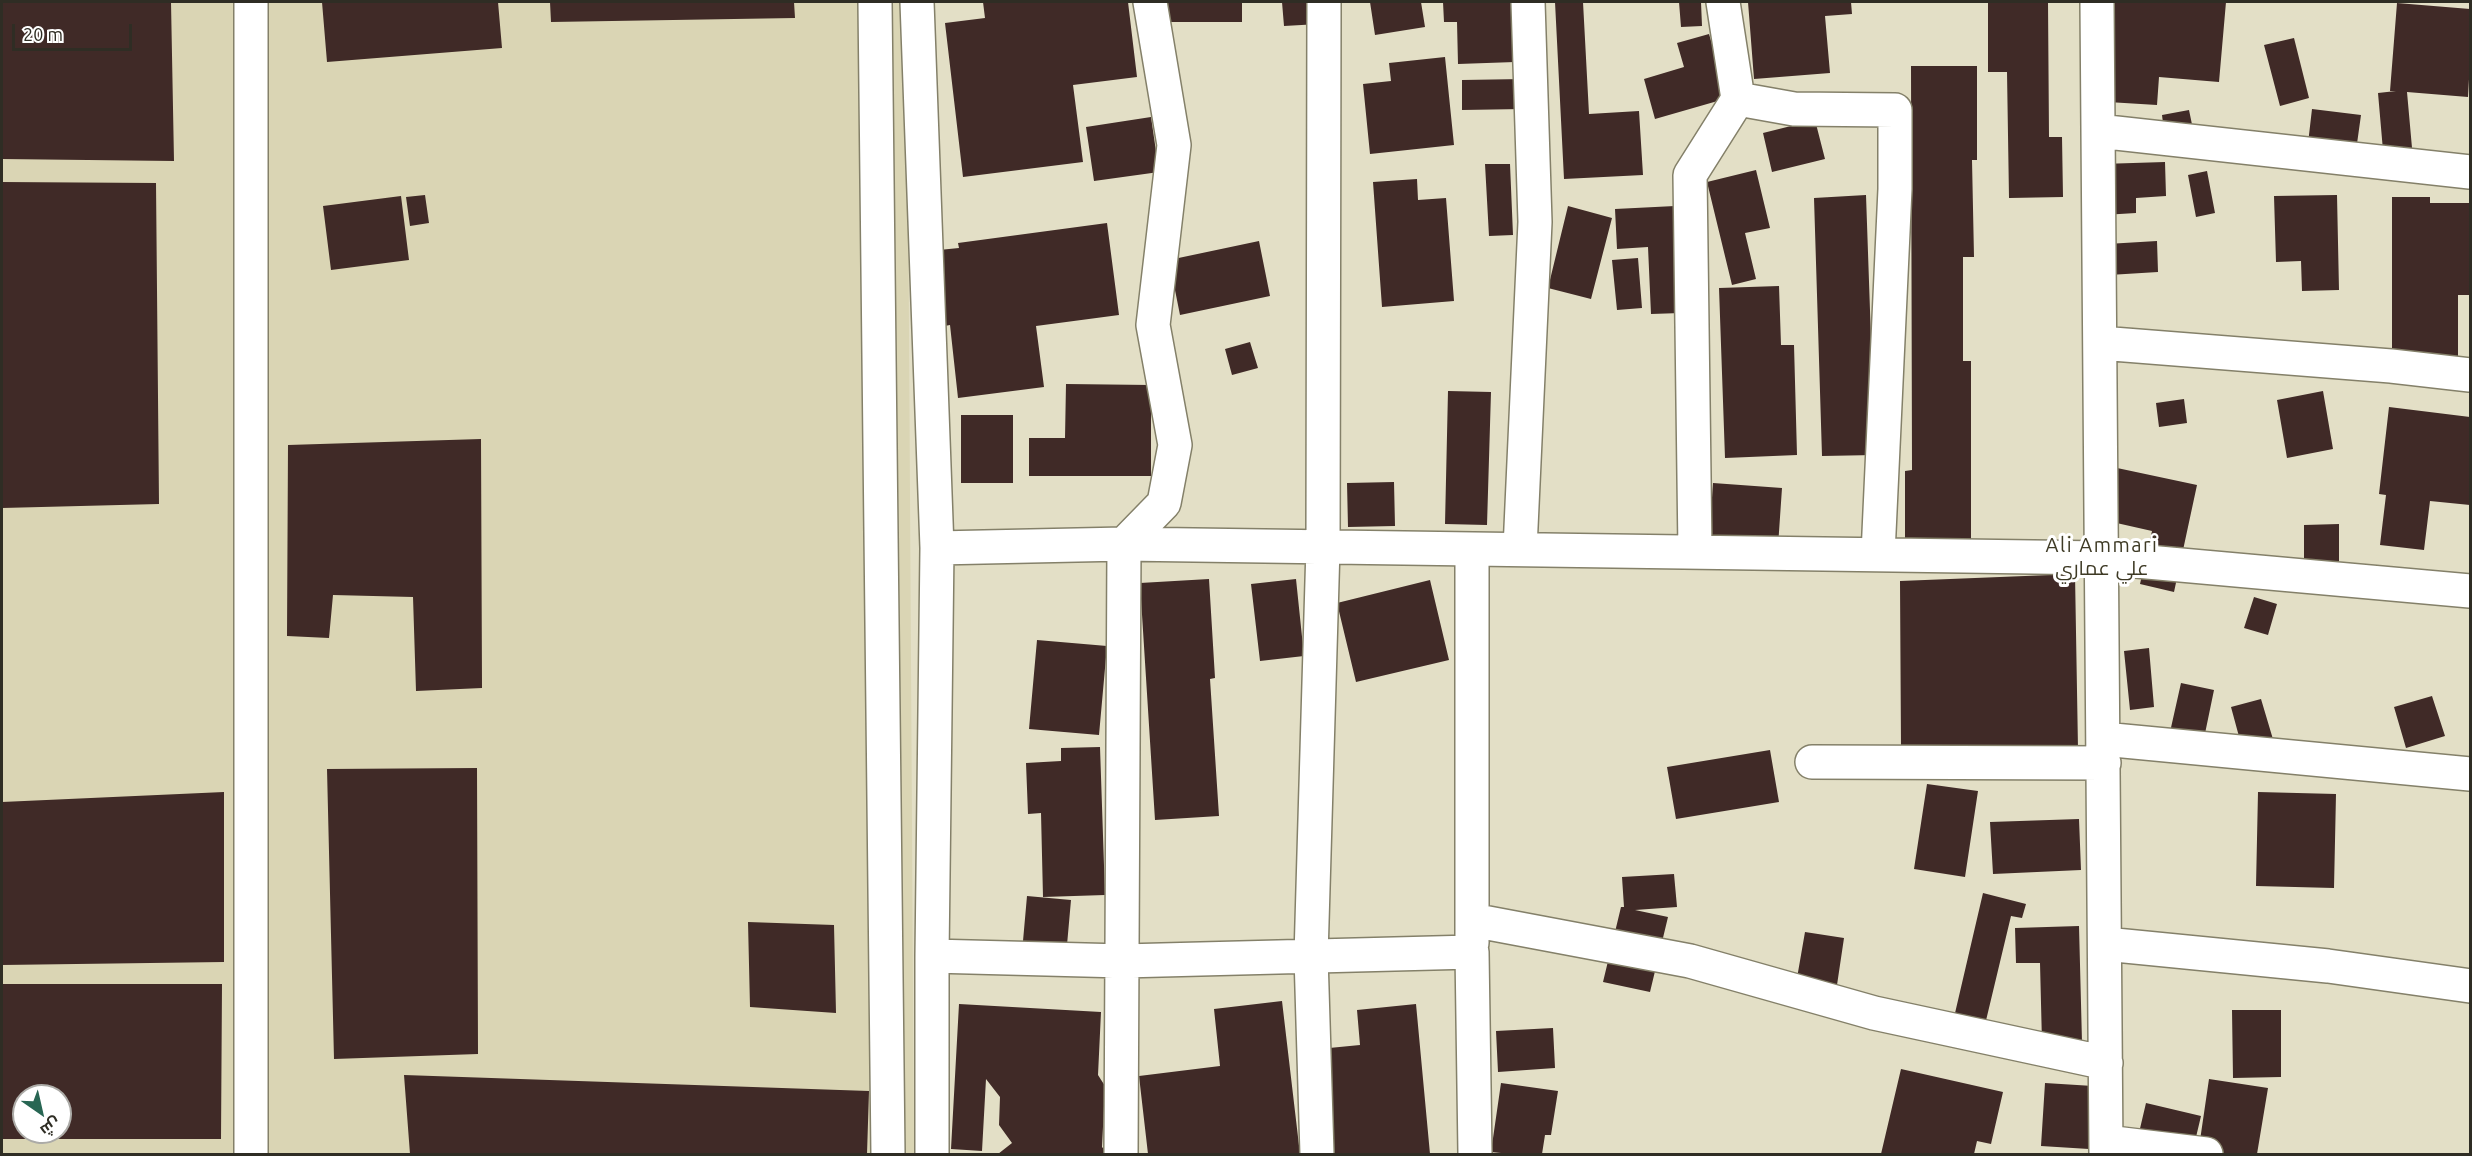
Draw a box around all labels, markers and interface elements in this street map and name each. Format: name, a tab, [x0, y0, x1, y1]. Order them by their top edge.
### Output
scale bar	[15, 12, 135, 50]
text: 20 m	[23, 24, 63, 44]
district label: Ali Ammari علي عماري	[2046, 533, 2158, 580]
north arrow	[12, 1084, 72, 1144]
text: ش	[37, 1114, 64, 1140]

